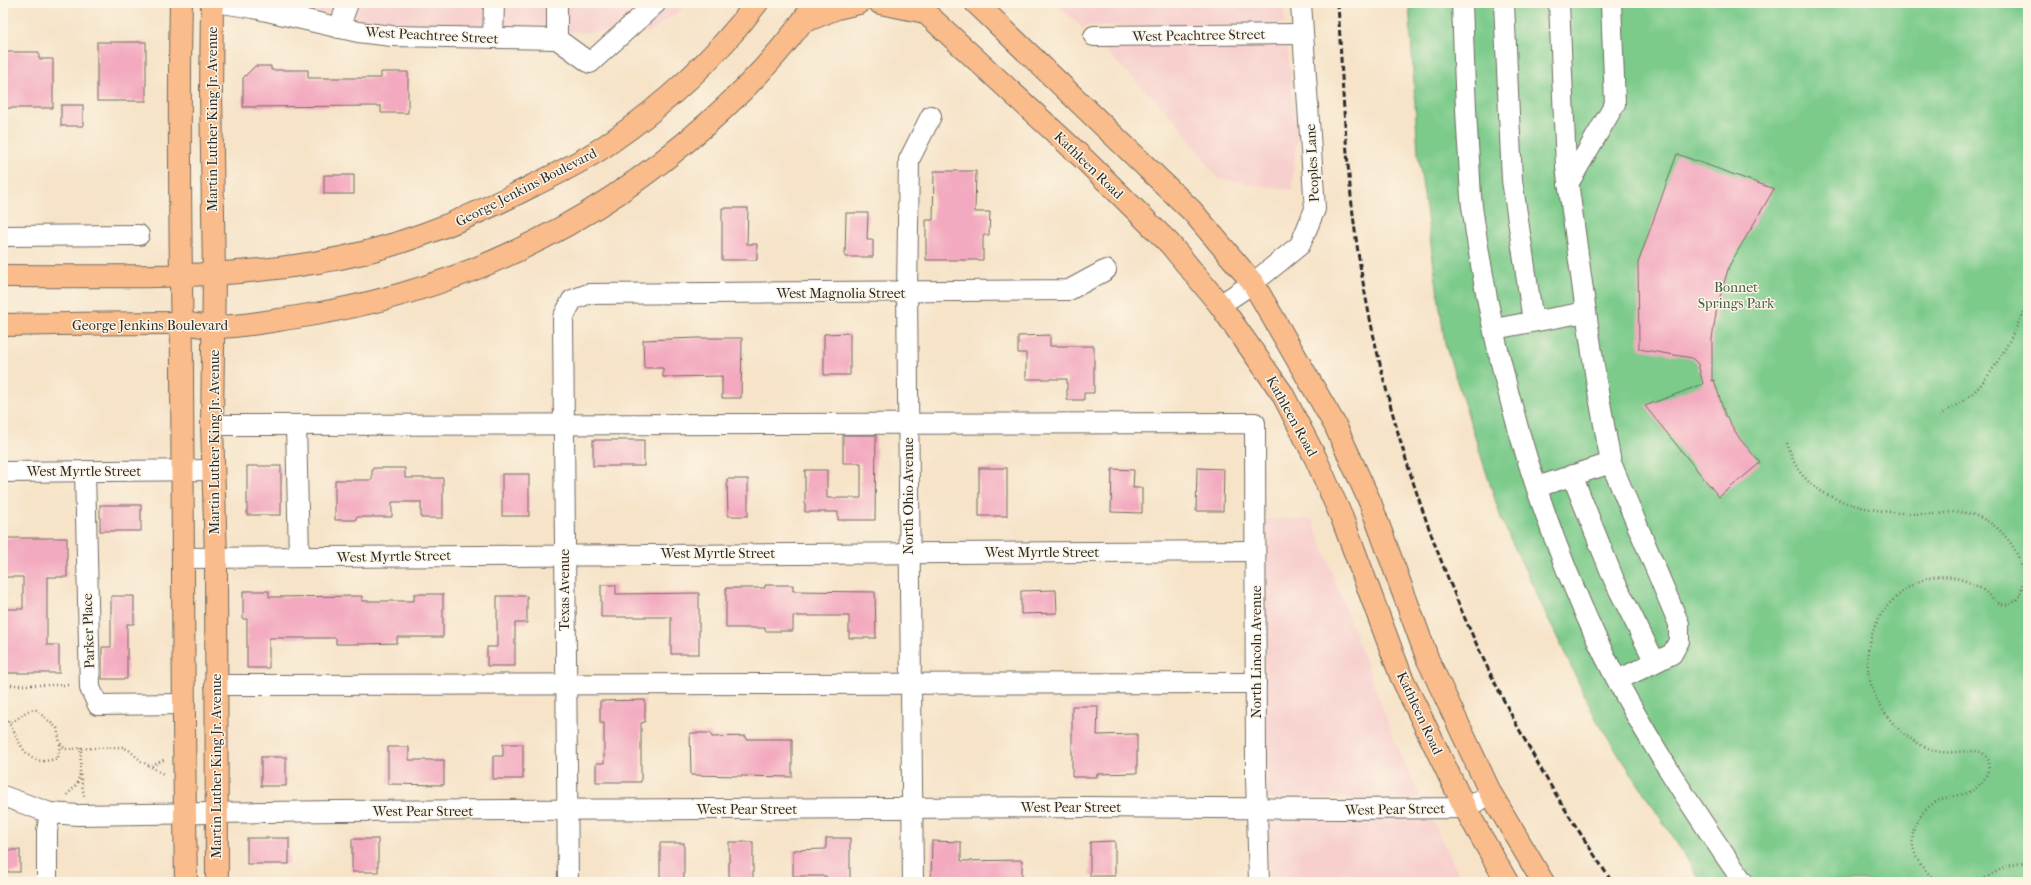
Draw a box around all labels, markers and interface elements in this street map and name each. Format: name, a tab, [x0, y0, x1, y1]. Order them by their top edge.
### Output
street label: West Peachtree Street	[364, 23, 499, 47]
street label: Martin Luther King Jr. Avenue	[204, 26, 221, 211]
street label: West Peachtree Street	[1131, 26, 1266, 45]
street label: Peoples Lane	[1302, 123, 1323, 203]
street label: Kathleen Road	[1051, 128, 1127, 203]
street label: George Jenkins Boulevard	[453, 144, 600, 230]
park label: Bonnet Springs Park	[1698, 279, 1775, 312]
street label: West Magnolia Street	[775, 285, 906, 302]
street label: George Jenkins Boulevard	[72, 317, 228, 334]
street label: Martin Luther King Jr. Avenue	[206, 349, 223, 534]
street label: Kathleen Road	[1262, 373, 1321, 460]
street label: North Ohio Avenue	[900, 437, 917, 555]
street label: West Myrtle Street	[26, 463, 141, 480]
street label: West Myrtle Street	[984, 544, 1099, 561]
street label: West Myrtle Street	[660, 545, 775, 562]
street label: West Myrtle Street	[336, 547, 451, 566]
street label: Texas Avenue	[556, 549, 573, 631]
street label: North Lincoln Avenue	[1248, 585, 1265, 719]
street label: Parker Place	[79, 593, 98, 669]
street label: Kathleen Road	[1393, 669, 1446, 758]
street label: Martin Luther King Jr. Avenue	[208, 673, 225, 858]
street label: West Pear Street	[1020, 799, 1121, 816]
street label: West Pear Street	[1344, 800, 1445, 819]
street label: West Pear Street	[696, 801, 797, 818]
street label: West Pear Street	[372, 803, 473, 820]

